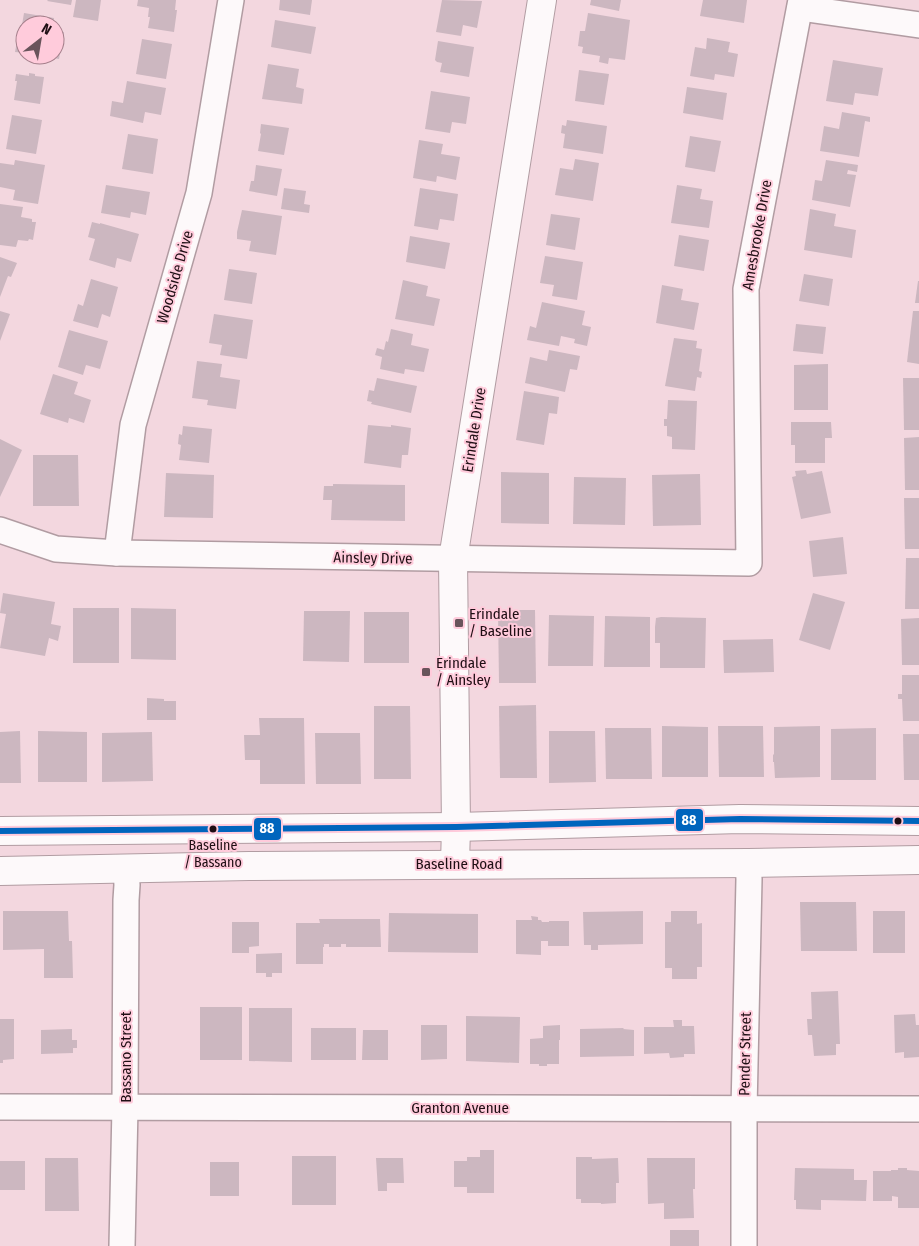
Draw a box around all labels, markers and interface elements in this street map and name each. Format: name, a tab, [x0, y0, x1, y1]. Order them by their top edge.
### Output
north arrow	[15, 15, 65, 65]
text: N	[38, 20, 54, 39]
street label: Amesbrooke Drive	[738, 179, 776, 291]
street label: Woodside Drive	[153, 228, 197, 326]
street label: Erindale Drive	[458, 386, 490, 474]
street label: Ainsley Drive	[333, 548, 413, 568]
place label: Erindale / Baseline	[469, 605, 532, 640]
marker: Erindale / Baseline	[453, 617, 465, 629]
place label: Erindale / Ainsley	[436, 654, 491, 689]
marker: Erindale / Ainsley	[420, 666, 432, 678]
line badge: 88	[675, 808, 704, 832]
text: 88	[682, 812, 697, 829]
unlabelled marker	[893, 816, 903, 826]
line badge: 88	[253, 817, 282, 841]
text: 88	[260, 820, 275, 837]
marker: Baseline / Bassano	[208, 824, 218, 834]
place label: Baseline / Bassano	[184, 837, 242, 871]
street label: Baseline Road	[416, 855, 502, 873]
street label: Bassano Street	[117, 1011, 135, 1103]
street label: Pender Street	[735, 1012, 755, 1096]
street label: Granton Avenue	[411, 1099, 509, 1117]

